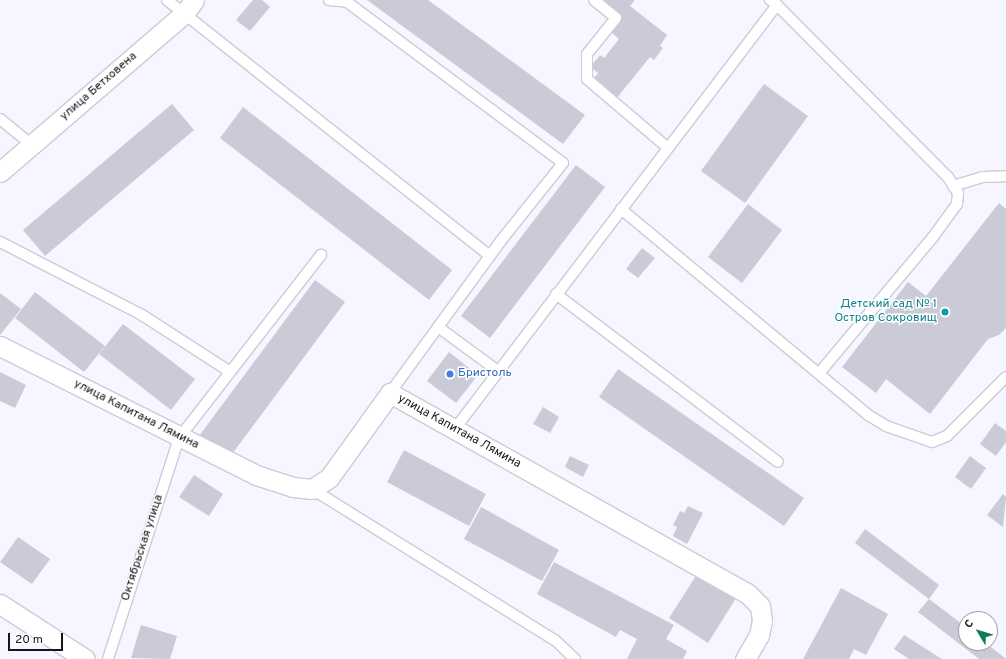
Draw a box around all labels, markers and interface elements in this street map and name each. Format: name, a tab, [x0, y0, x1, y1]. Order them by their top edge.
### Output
street label: улица Бетховена	[58, 50, 140, 124]
place label: Детский сад № 1 Остров Сокровищ	[834, 298, 937, 326]
marker: Детский сад № 1 Остров Сокровищ	[940, 307, 950, 317]
place label: Бристоль	[458, 367, 512, 381]
marker: Бристоль	[445, 369, 455, 379]
street label: улица Капитана Лямина	[71, 377, 201, 453]
street label: улица Капитана Лямина	[395, 392, 523, 472]
street label: Октябрьская улица	[119, 493, 167, 603]
north arrow	[958, 611, 998, 651]
text: С	[962, 617, 977, 631]
scale bar	[10, 625, 65, 651]
text: 20 m	[15, 632, 43, 648]

